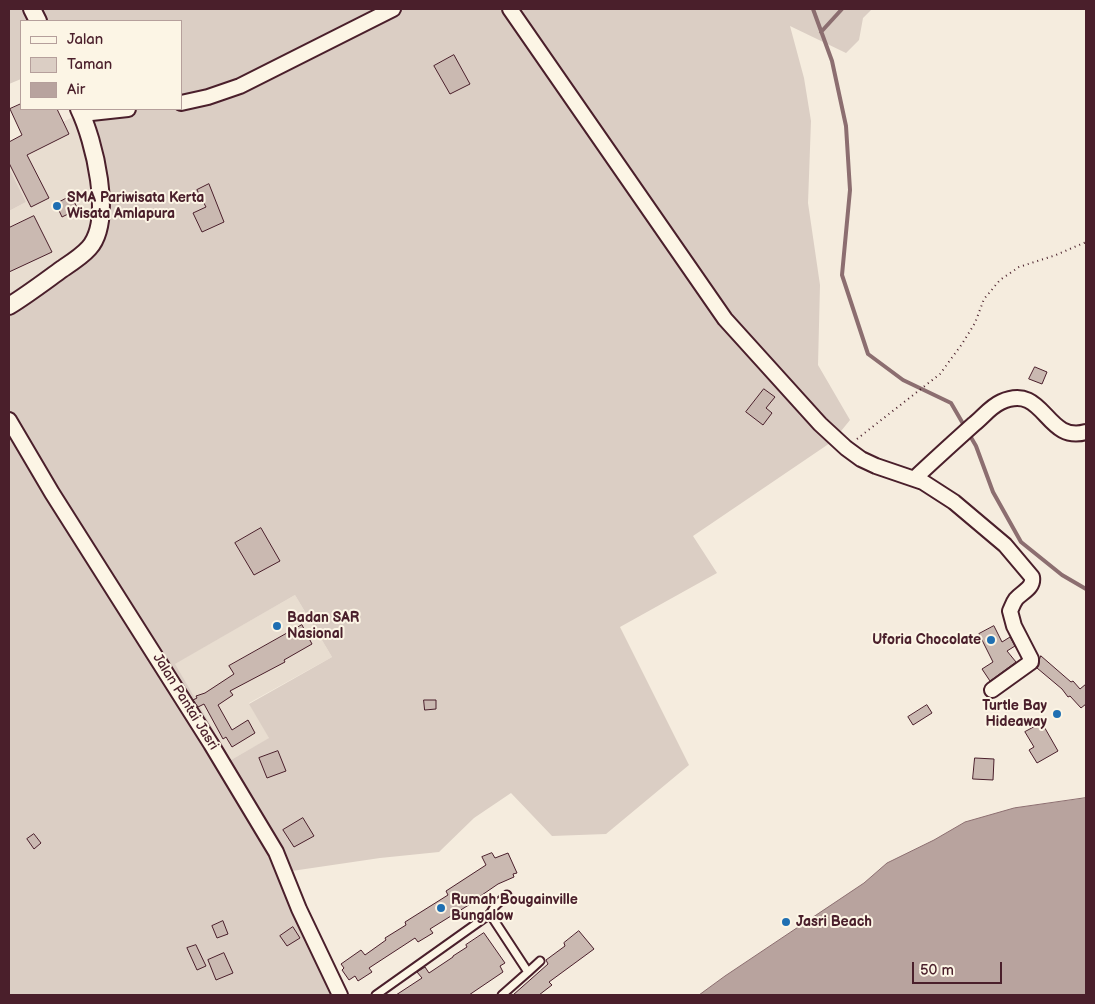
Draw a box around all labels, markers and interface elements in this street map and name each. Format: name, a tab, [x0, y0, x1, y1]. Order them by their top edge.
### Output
legend	[20, 20, 182, 110]
text: Jalan	[67, 30, 103, 49]
text: Taman	[67, 55, 112, 74]
text: Air	[67, 80, 85, 99]
place label: SMA Pariwisata Kerta Wisata Amlapura	[67, 190, 204, 222]
marker: SMA Pariwisata Kerta Wisata Amlapura	[51, 200, 63, 212]
place label: Badan SAR Nasional	[287, 610, 359, 642]
marker: Badan SAR Nasional	[271, 620, 283, 632]
place label: Uforia Chocolate	[872, 632, 981, 648]
marker: Uforia Chocolate	[985, 634, 997, 646]
street label: Jalan Pantai Jasri	[149, 651, 221, 753]
place label: Turtle Bay Hideaway	[982, 698, 1047, 730]
marker: Turtle Bay Hideaway	[1051, 708, 1063, 720]
place label: Rumah Bougainville Bungalow	[451, 892, 578, 924]
marker: Rumah Bougainville Bungalow	[435, 902, 447, 914]
place label: Jasri Beach	[796, 914, 872, 930]
marker: Jasri Beach	[780, 916, 792, 928]
scale bar	[915, 952, 1005, 984]
text: 50 m	[920, 961, 954, 980]

